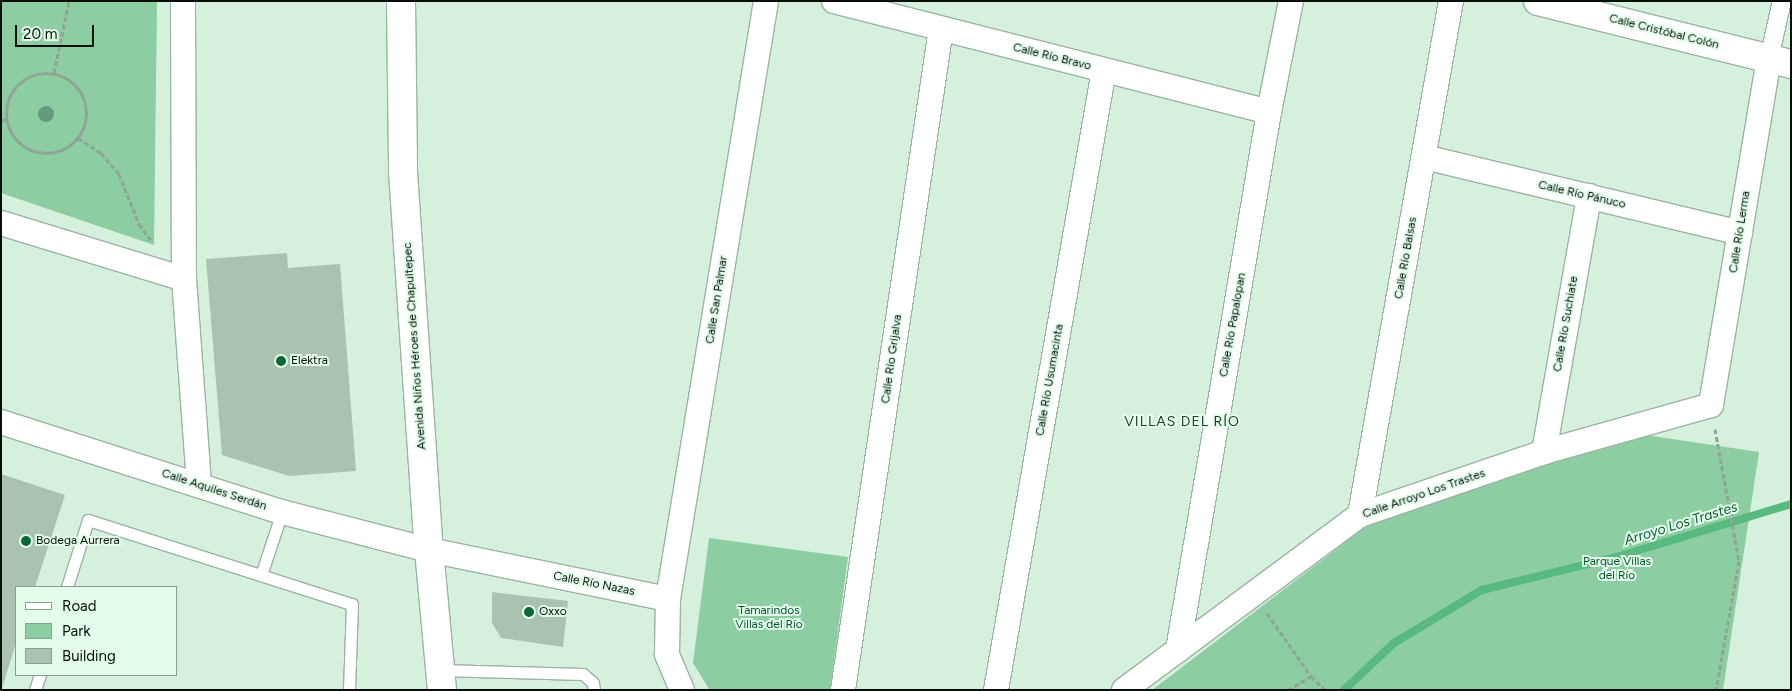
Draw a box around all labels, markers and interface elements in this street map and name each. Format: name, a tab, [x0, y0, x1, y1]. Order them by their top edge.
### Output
street label: Calle Cristóbal Colón	[1608, 11, 1720, 53]
scale bar	[18, 15, 96, 47]
text: 20 m	[23, 25, 57, 43]
street label: Calle Río Bravo	[1011, 40, 1093, 74]
street label: Calle Río Pánuco	[1537, 178, 1627, 212]
street label: Calle Río Lerma	[1726, 190, 1754, 274]
street label: Calle Río Balsas	[1392, 216, 1420, 300]
street label: Avenida Niños Héroes de Chapultepec	[401, 242, 429, 450]
street label: Calle San Palmar	[703, 255, 731, 345]
street label: Calle Río Papalopan	[1217, 272, 1249, 378]
street label: Calle Río Suchiate	[1550, 275, 1582, 373]
street label: Calle Río Grijalva	[879, 313, 905, 405]
street label: Calle Río Usumacinta	[1033, 323, 1067, 437]
place label: Elektra	[291, 354, 328, 368]
marker: Elektra	[275, 355, 287, 367]
district label: VILLAS DEL RÍO	[1122, 414, 1242, 430]
street label: Calle Aquiles Serdán	[160, 466, 268, 514]
street label: Calle Arroyo Los Trastes	[1361, 466, 1487, 522]
water label: Arroyo Los Trastes	[1622, 499, 1740, 549]
place label: Bodega Aurrera	[36, 534, 120, 548]
marker: Bodega Aurrera	[20, 535, 32, 547]
park label: Parque Villas del Río	[1583, 555, 1651, 583]
street label: Calle Río Nazas	[552, 569, 636, 599]
legend	[15, 586, 178, 676]
text: Road	[62, 597, 97, 615]
park label: Tamarindos Villas del Río	[735, 604, 803, 632]
place label: Oxxo	[539, 605, 567, 619]
marker: Oxxo	[523, 606, 535, 618]
text: Park	[62, 622, 91, 640]
text: Building	[62, 647, 116, 665]

